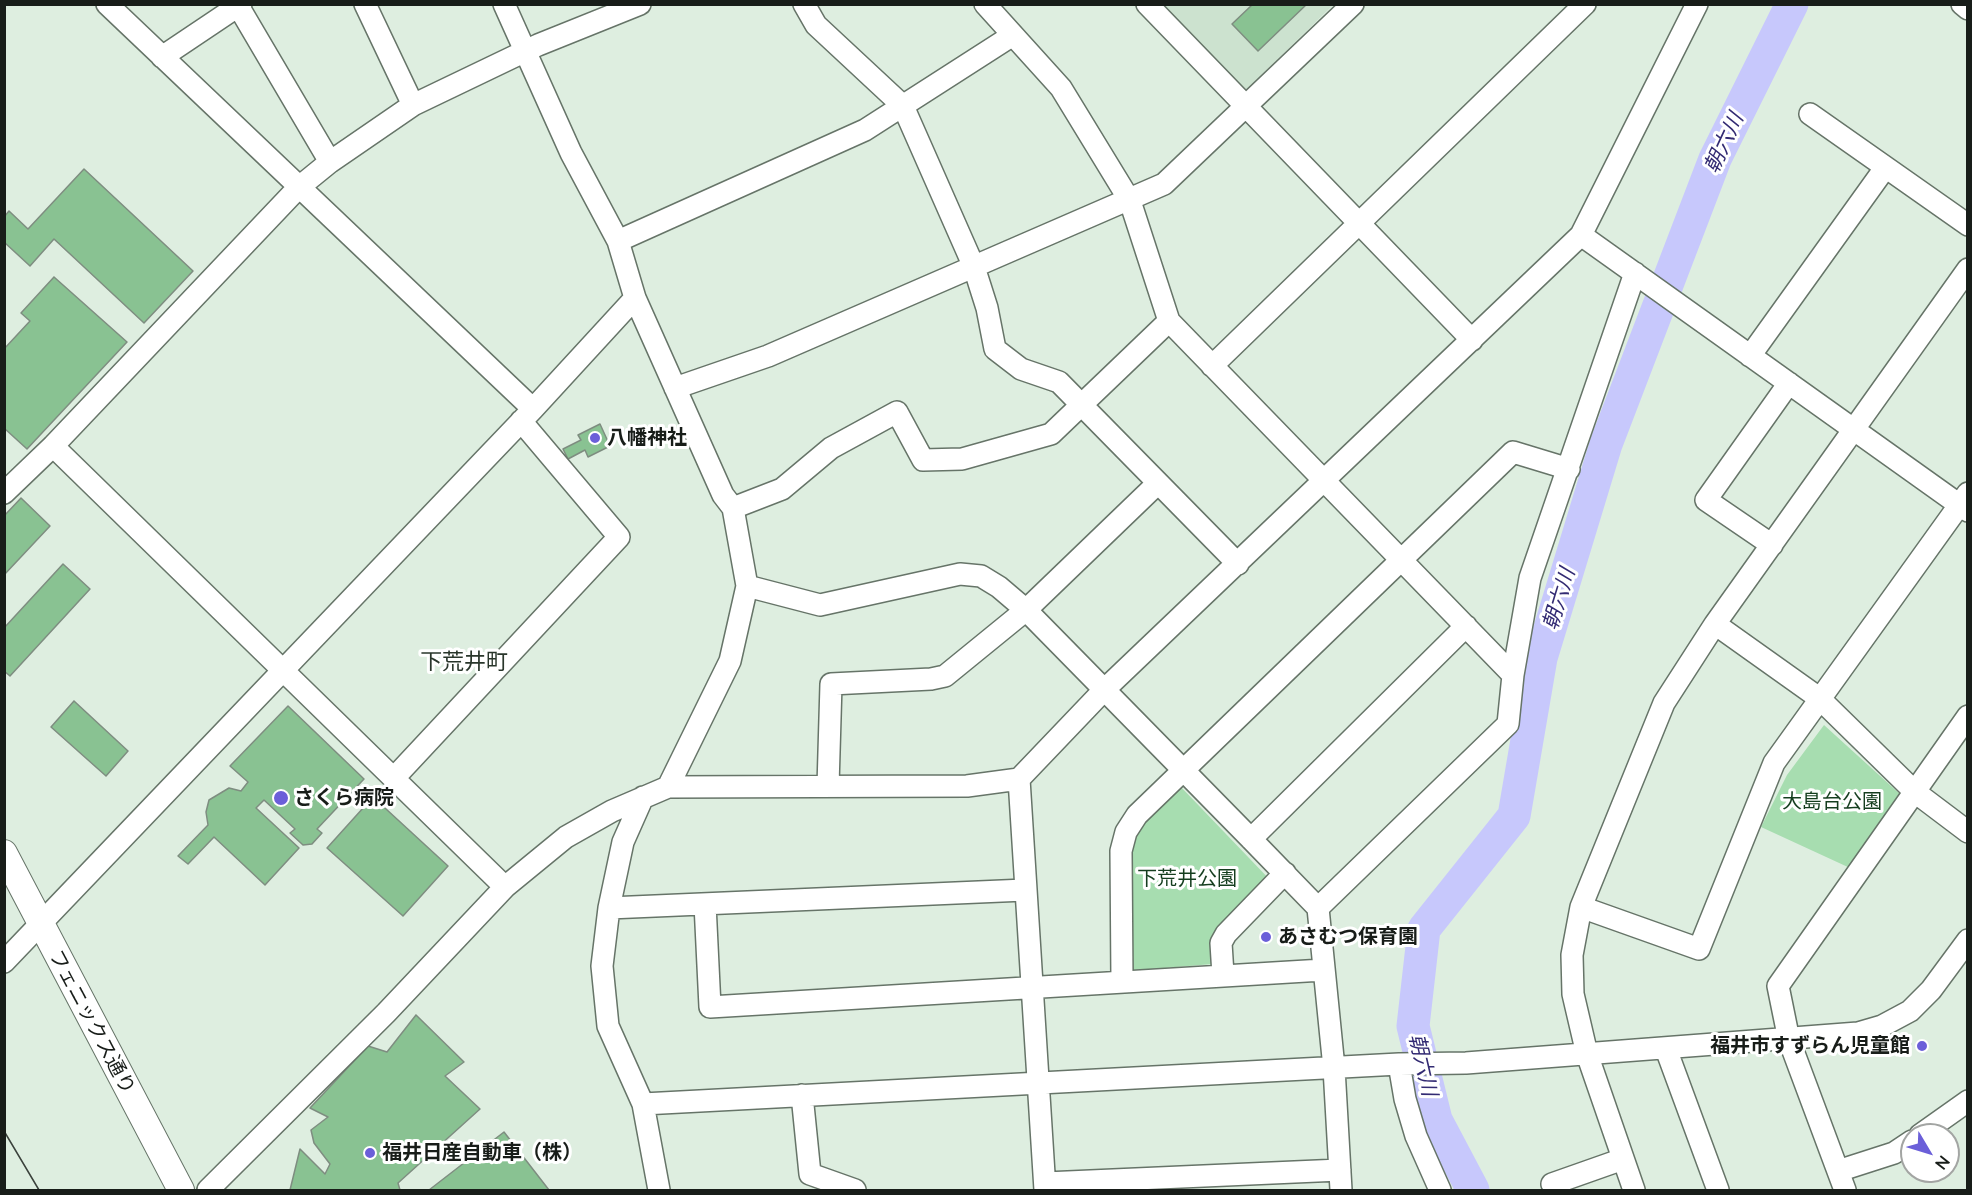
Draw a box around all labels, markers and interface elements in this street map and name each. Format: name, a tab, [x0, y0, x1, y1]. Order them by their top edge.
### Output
water label: 朝六川	[1699, 109, 1749, 177]
place label: 八幡神社	[607, 426, 687, 450]
marker: 八幡神社	[588, 431, 602, 445]
water label: 朝六川	[1538, 565, 1580, 633]
district label: 下荒井町	[420, 649, 508, 675]
place label: さくら病院	[294, 786, 394, 810]
marker: さくら病院	[272, 789, 290, 807]
park label: 大島台公園	[1782, 790, 1882, 814]
park label: 下荒井公園	[1137, 867, 1237, 891]
place label: あさむつ保育園	[1278, 925, 1418, 949]
marker: あさむつ保育園	[1259, 930, 1273, 944]
street label: フェニックス通り	[44, 946, 140, 1098]
water label: 朝六川	[1404, 1031, 1442, 1099]
place label: 福井市すずらん児童館	[1710, 1034, 1910, 1058]
marker: 福井市すずらん児童館	[1915, 1039, 1929, 1053]
north arrow	[1900, 1123, 1960, 1183]
place label: 福井日産自動車（株）	[382, 1141, 582, 1165]
marker: 福井日産自動車（株）	[363, 1146, 377, 1160]
text: N	[1932, 1152, 1954, 1174]

